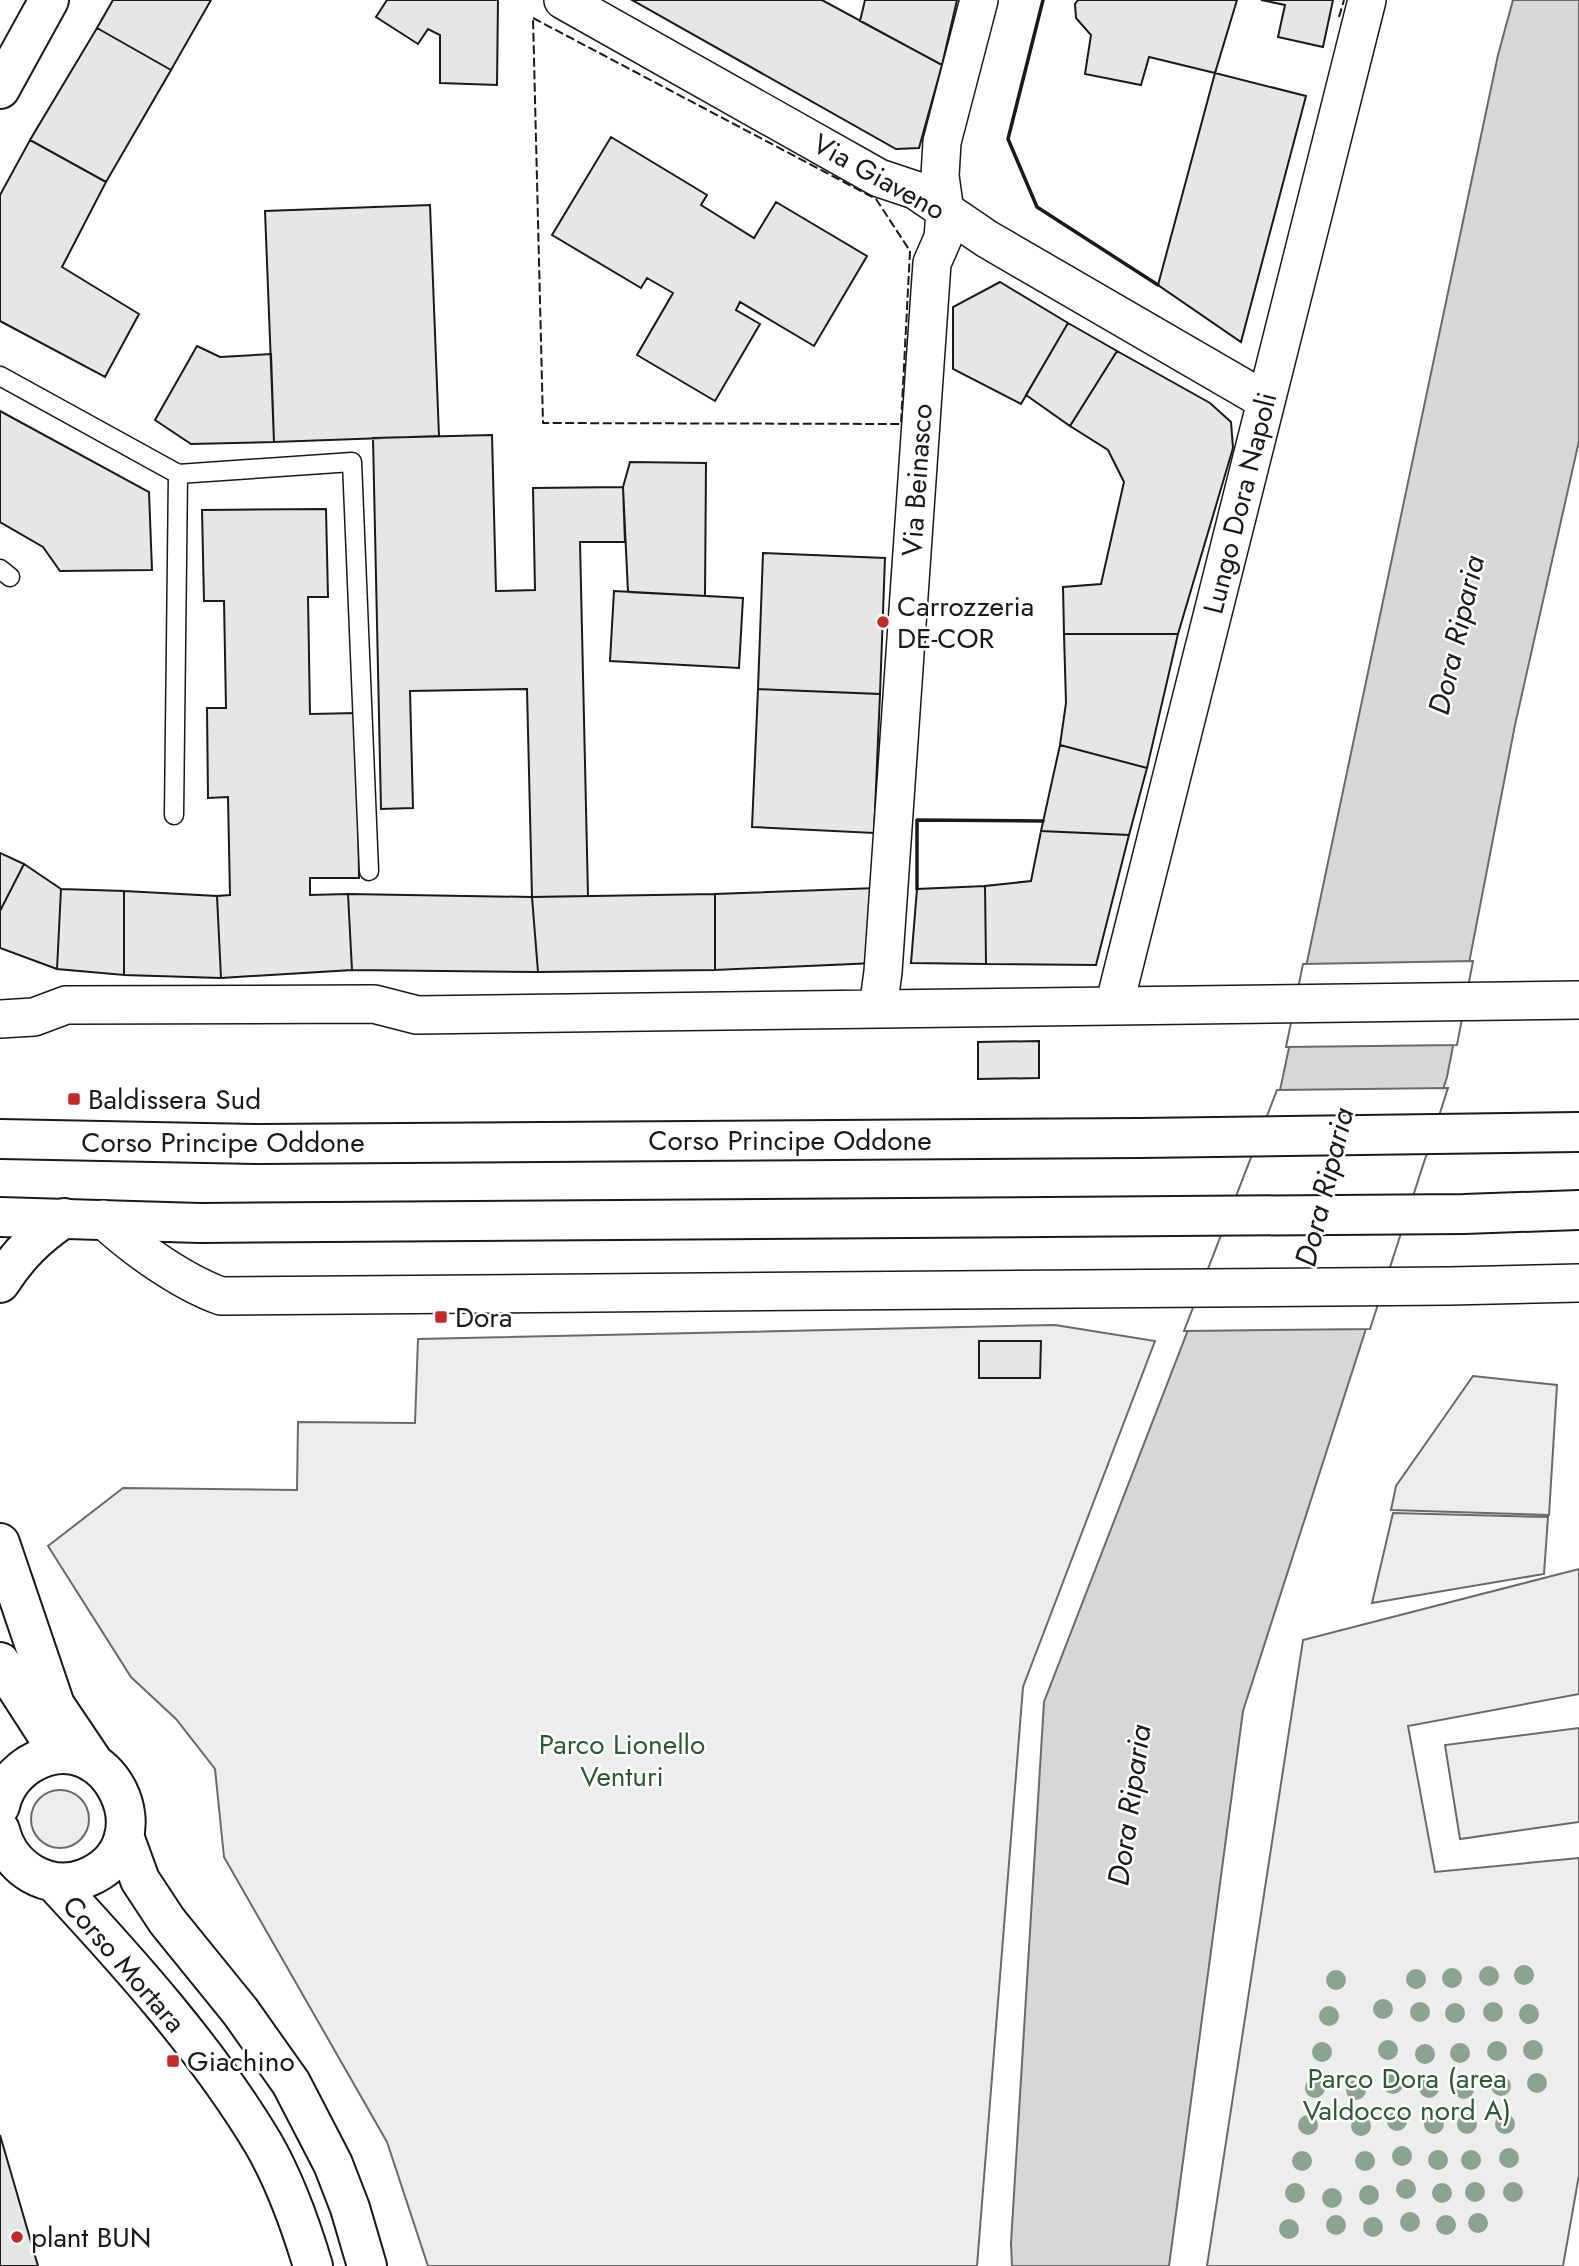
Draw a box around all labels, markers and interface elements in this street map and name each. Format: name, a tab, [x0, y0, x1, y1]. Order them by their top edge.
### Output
street label: Via Giaveno	[805, 124, 953, 230]
street label: Lungo Dora Napoli	[1193, 388, 1287, 618]
street label: Via Beinasco	[891, 402, 943, 558]
water label: Dora Riparia	[1417, 551, 1495, 719]
place label: Carrozzeria DE-COR	[897, 586, 1034, 659]
marker: Carrozzeria DE-COR	[875, 614, 891, 630]
place label: Baldissera Sud	[88, 1079, 261, 1120]
marker: Baldissera Sud	[66, 1091, 82, 1107]
water label: Dora Riparia	[1283, 1103, 1365, 1271]
street label: Corso Principe Oddone	[648, 1120, 932, 1161]
street label: Corso Principe Oddone	[81, 1122, 365, 1163]
place label: Dora	[455, 1297, 512, 1338]
marker: Dora	[433, 1309, 449, 1325]
water label: Dora Riparia	[1096, 1721, 1162, 1888]
park label: Parco Lionello Venturi	[539, 1724, 705, 1797]
street label: Corso Mortara	[53, 1886, 195, 2042]
place label: Giachino	[187, 2041, 295, 2082]
marker: Giachino	[165, 2053, 181, 2069]
park label: Parco Dora (area Valdocco nord A)	[1303, 2058, 1511, 2131]
place label: plant BUN	[31, 2217, 152, 2258]
marker: plant BUN	[9, 2229, 25, 2245]

